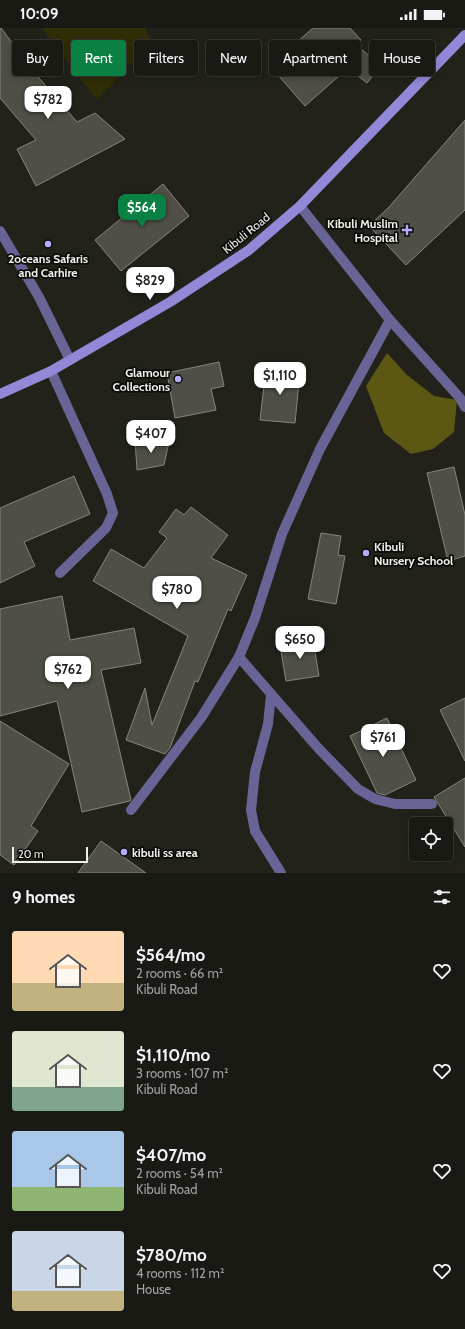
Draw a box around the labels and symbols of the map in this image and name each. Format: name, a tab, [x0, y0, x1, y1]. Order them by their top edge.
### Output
pin: $782	[24, 86, 72, 120]
pin: $564	[118, 194, 166, 228]
street label: Kibuli Road	[219, 209, 273, 257]
place label: Kibuli Muslim Hospital	[327, 216, 398, 245]
marker: Kibuli Muslim Hospital	[401, 224, 413, 236]
marker: 2oceans Safaris and Carhire	[43, 239, 53, 249]
place label: 2oceans Safaris and Carhire	[8, 251, 88, 280]
pin: $829	[126, 267, 174, 301]
pin: $1,110	[247, 362, 313, 396]
place label: Glamour Collections	[113, 365, 170, 394]
marker: Glamour Collections	[173, 374, 183, 384]
pin: $407	[127, 420, 175, 454]
place label: Kibuli Nursery School	[374, 539, 453, 568]
marker: Kibuli Nursery School	[361, 548, 371, 558]
pin: $780	[153, 576, 201, 610]
pin: $650	[276, 626, 324, 660]
pin: $762	[44, 656, 92, 690]
pin: $761	[359, 724, 407, 758]
scale bar	[12, 845, 88, 864]
place label: kibuli ss area	[132, 845, 198, 860]
marker: kibuli ss area	[119, 847, 129, 857]

